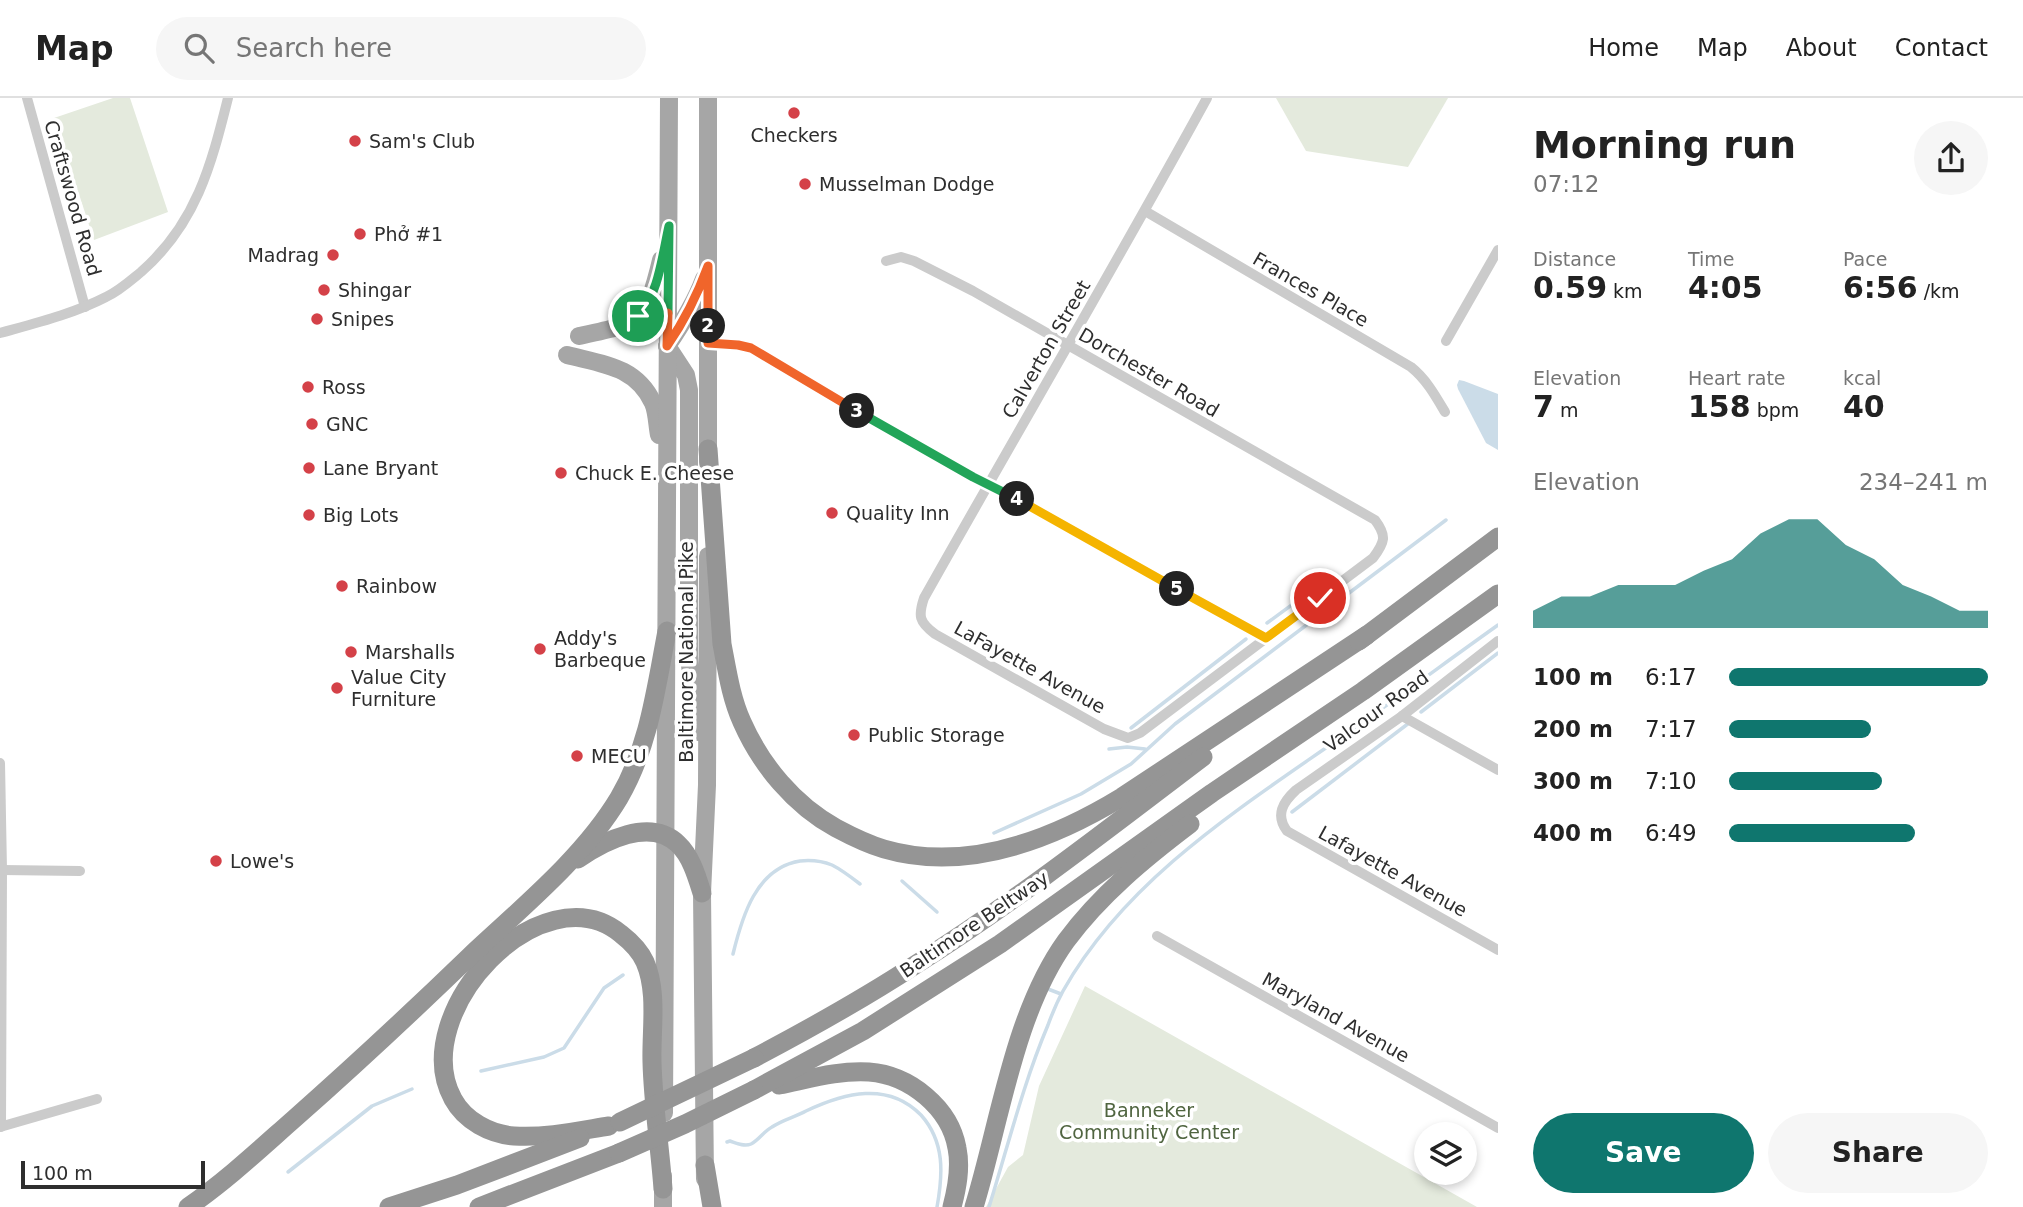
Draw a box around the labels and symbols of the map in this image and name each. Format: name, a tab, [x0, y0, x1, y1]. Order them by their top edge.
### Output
marker: Checkers	[786, 105, 802, 121]
street label: Craftswood Road	[40, 118, 106, 278]
place label: Checkers	[750, 124, 838, 146]
place label: Sam's Club	[369, 130, 475, 152]
marker: Sam's Club	[347, 133, 363, 149]
place label: Musselman Dodge	[819, 173, 995, 195]
marker: Musselman Dodge	[797, 176, 813, 192]
place label: Phở #1	[374, 223, 443, 245]
marker: Phở #1	[352, 226, 368, 242]
place label: Madrag	[247, 244, 319, 266]
marker: Madrag	[325, 247, 341, 263]
street label: Frances Place	[1249, 247, 1373, 331]
street label: Calverton Street	[998, 276, 1094, 422]
place label: Shingar	[338, 279, 411, 301]
marker: Shingar	[316, 282, 332, 298]
pin	[608, 286, 668, 346]
place label: Snipes	[331, 308, 394, 330]
pin: 2	[690, 308, 726, 344]
marker: Snipes	[309, 311, 325, 327]
street label: Dorchester Road	[1075, 323, 1223, 421]
place label: Ross	[322, 376, 366, 398]
marker: Ross	[300, 379, 316, 395]
pin: 3	[840, 394, 874, 428]
place label: GNC	[326, 413, 368, 435]
marker: GNC	[304, 416, 320, 432]
place label: Lane Bryant	[323, 457, 438, 479]
marker: Lane Bryant	[301, 460, 317, 476]
place label: Chuck E. Cheese	[575, 462, 734, 484]
marker: Chuck E. Cheese	[553, 465, 569, 481]
pin: 4	[1000, 482, 1034, 516]
place label: Quality Inn	[846, 502, 950, 524]
place label: Big Lots	[323, 504, 399, 526]
marker: Quality Inn	[824, 505, 840, 521]
marker: Big Lots	[301, 507, 317, 523]
street label: Baltimore National Pike	[675, 541, 697, 763]
pin	[1290, 568, 1350, 628]
pin: 5	[1160, 572, 1194, 606]
place label: Rainbow	[356, 575, 437, 597]
marker: Rainbow	[334, 578, 350, 594]
street label: LaFayette Avenue	[951, 616, 1109, 718]
place label: Addy's Barbeque	[554, 627, 646, 671]
place label: Marshalls	[365, 641, 455, 663]
marker: Addy's Barbeque	[532, 641, 548, 657]
marker: Marshalls	[343, 644, 359, 660]
place label: Value City Furniture	[351, 666, 446, 710]
street label: Valcour Road	[1319, 666, 1433, 756]
marker: Value City Furniture	[329, 680, 345, 696]
place label: Public Storage	[868, 724, 1005, 746]
marker: Public Storage	[846, 727, 862, 743]
place label: MECU	[591, 745, 647, 767]
marker: MECU	[569, 748, 585, 764]
street label: Lafayette Avenue	[1315, 821, 1471, 921]
place label: Lowe's	[230, 850, 294, 872]
marker: Lowe's	[208, 853, 224, 869]
street label: Baltimore Beltway	[896, 866, 1052, 982]
street label: Maryland Avenue	[1259, 967, 1413, 1067]
park label: Banneker Community Center	[1059, 1099, 1239, 1143]
scale bar	[21, 1158, 205, 1190]

